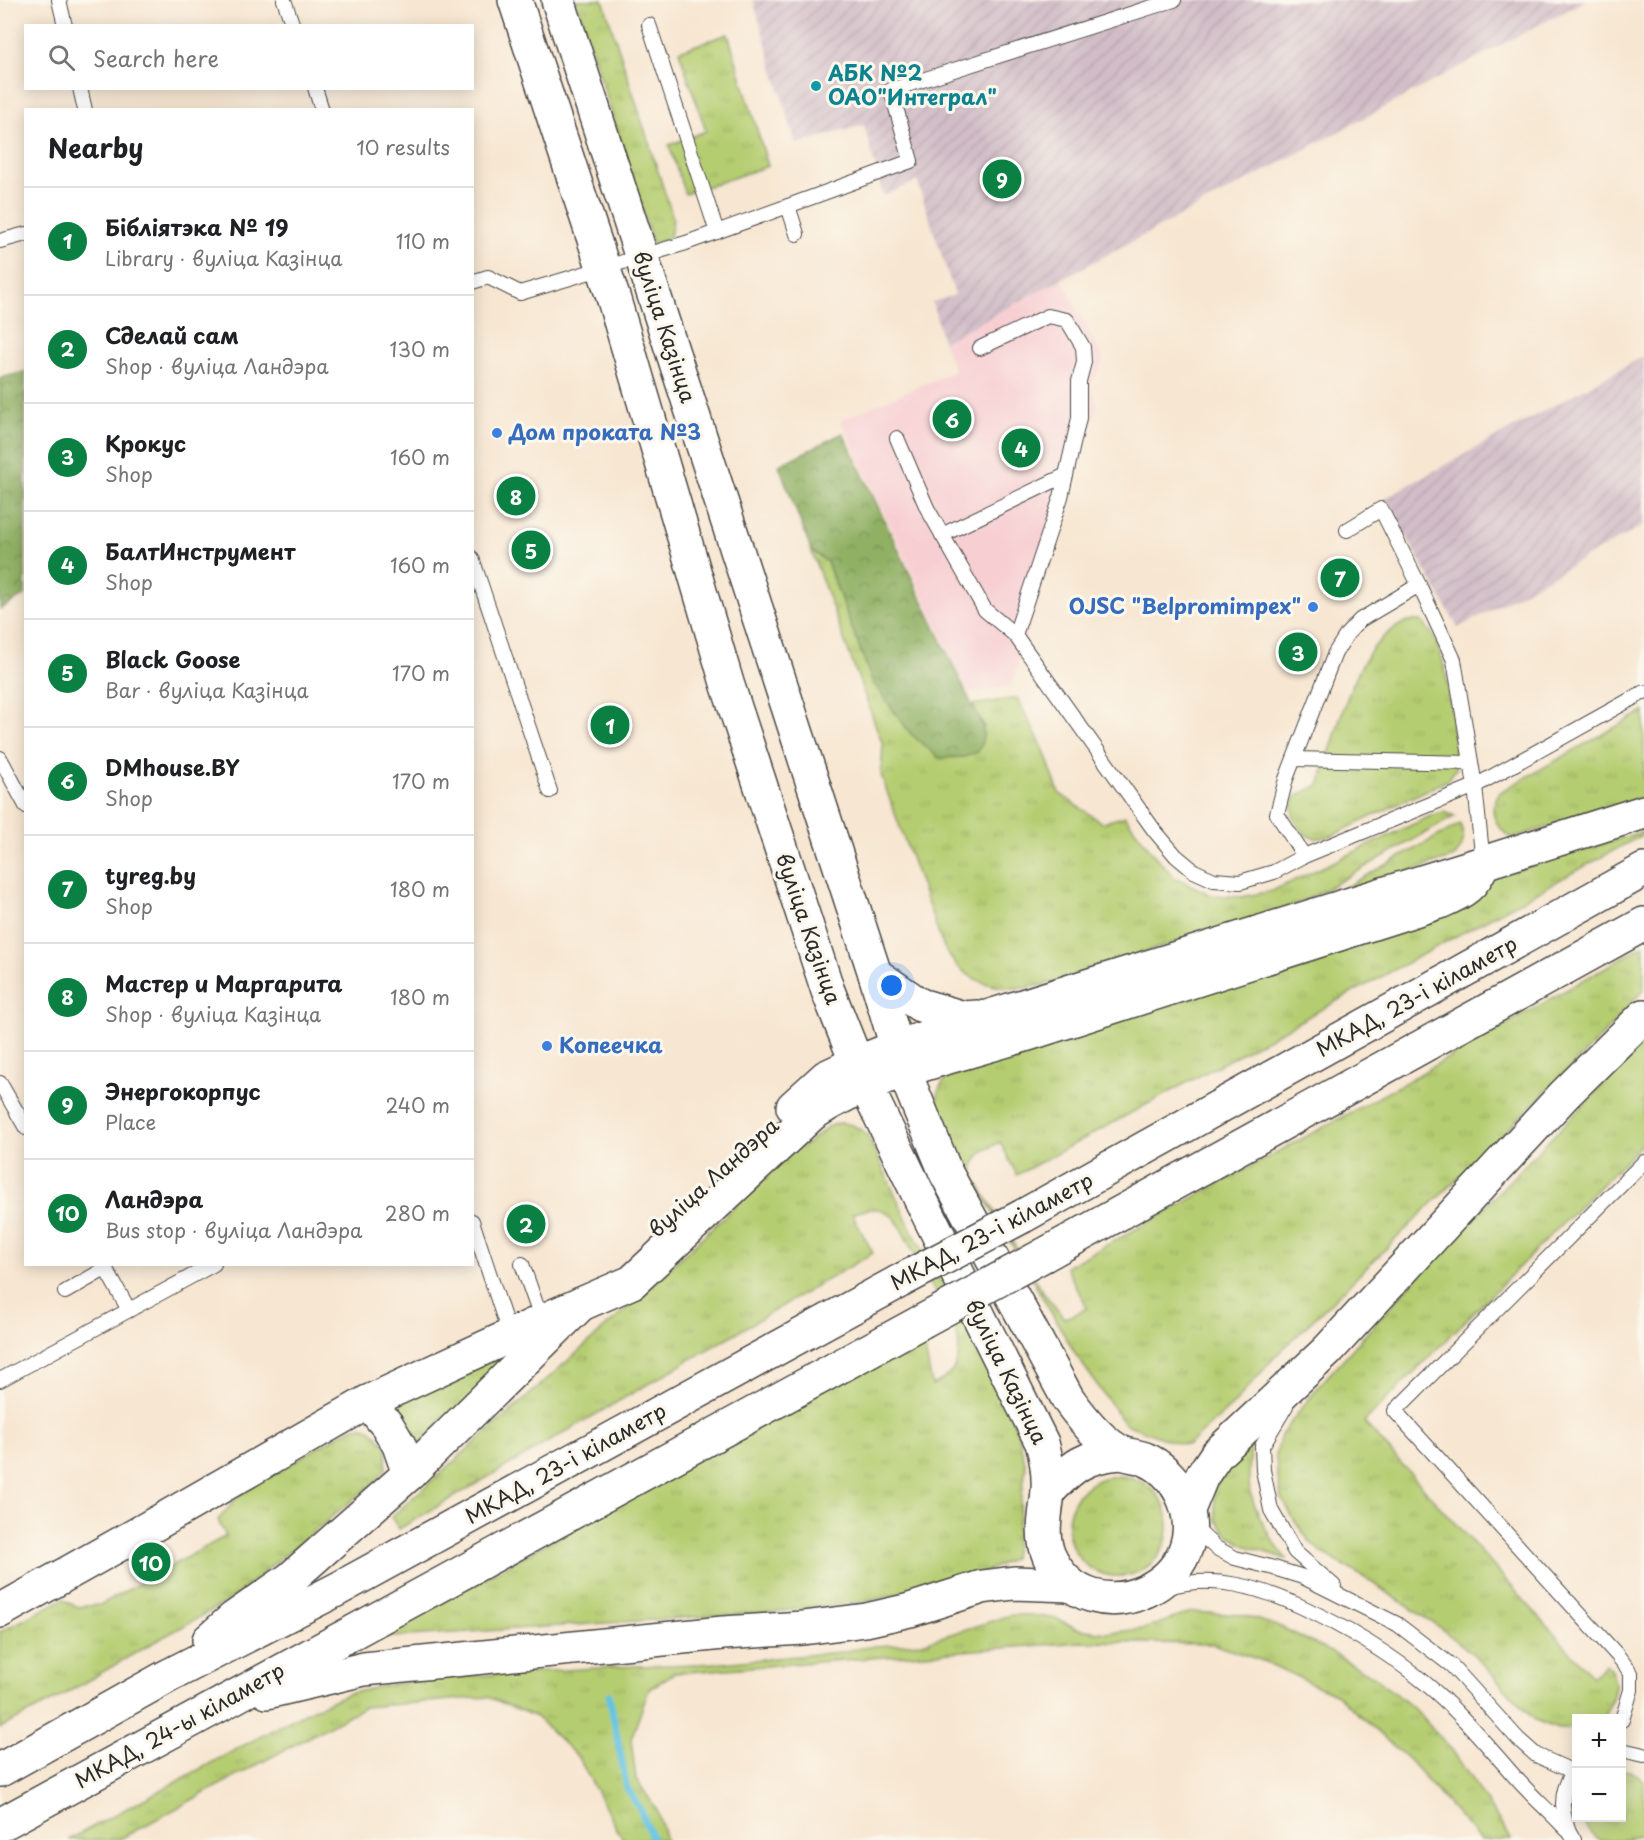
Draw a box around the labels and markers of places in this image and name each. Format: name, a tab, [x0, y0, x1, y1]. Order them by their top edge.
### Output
place label: АБК №2 ОАО"Интеграл"	[827, 56, 997, 112]
marker: АБК №2 ОАО"Интеграл"	[809, 79, 823, 93]
pin: 9	[982, 156, 1022, 201]
pin: 6	[932, 396, 972, 442]
place label: Дом проката №3	[508, 415, 701, 447]
marker: Дом проката №3	[490, 426, 504, 440]
pin: 4	[1002, 426, 1040, 470]
pin: 8	[496, 474, 536, 518]
pin: 5	[512, 528, 550, 572]
pin: 7	[1320, 556, 1360, 600]
place label: OJSC "Belpromimpex"	[1069, 589, 1301, 621]
marker: OJSC "Belpromimpex"	[1306, 600, 1320, 614]
pin: 3	[1278, 630, 1318, 674]
pin: 1	[590, 702, 630, 748]
place label: Копеечка	[559, 1028, 663, 1060]
marker: Копеечка	[540, 1039, 554, 1053]
pin: 2	[506, 1202, 546, 1246]
pin: 10	[132, 1540, 170, 1584]

